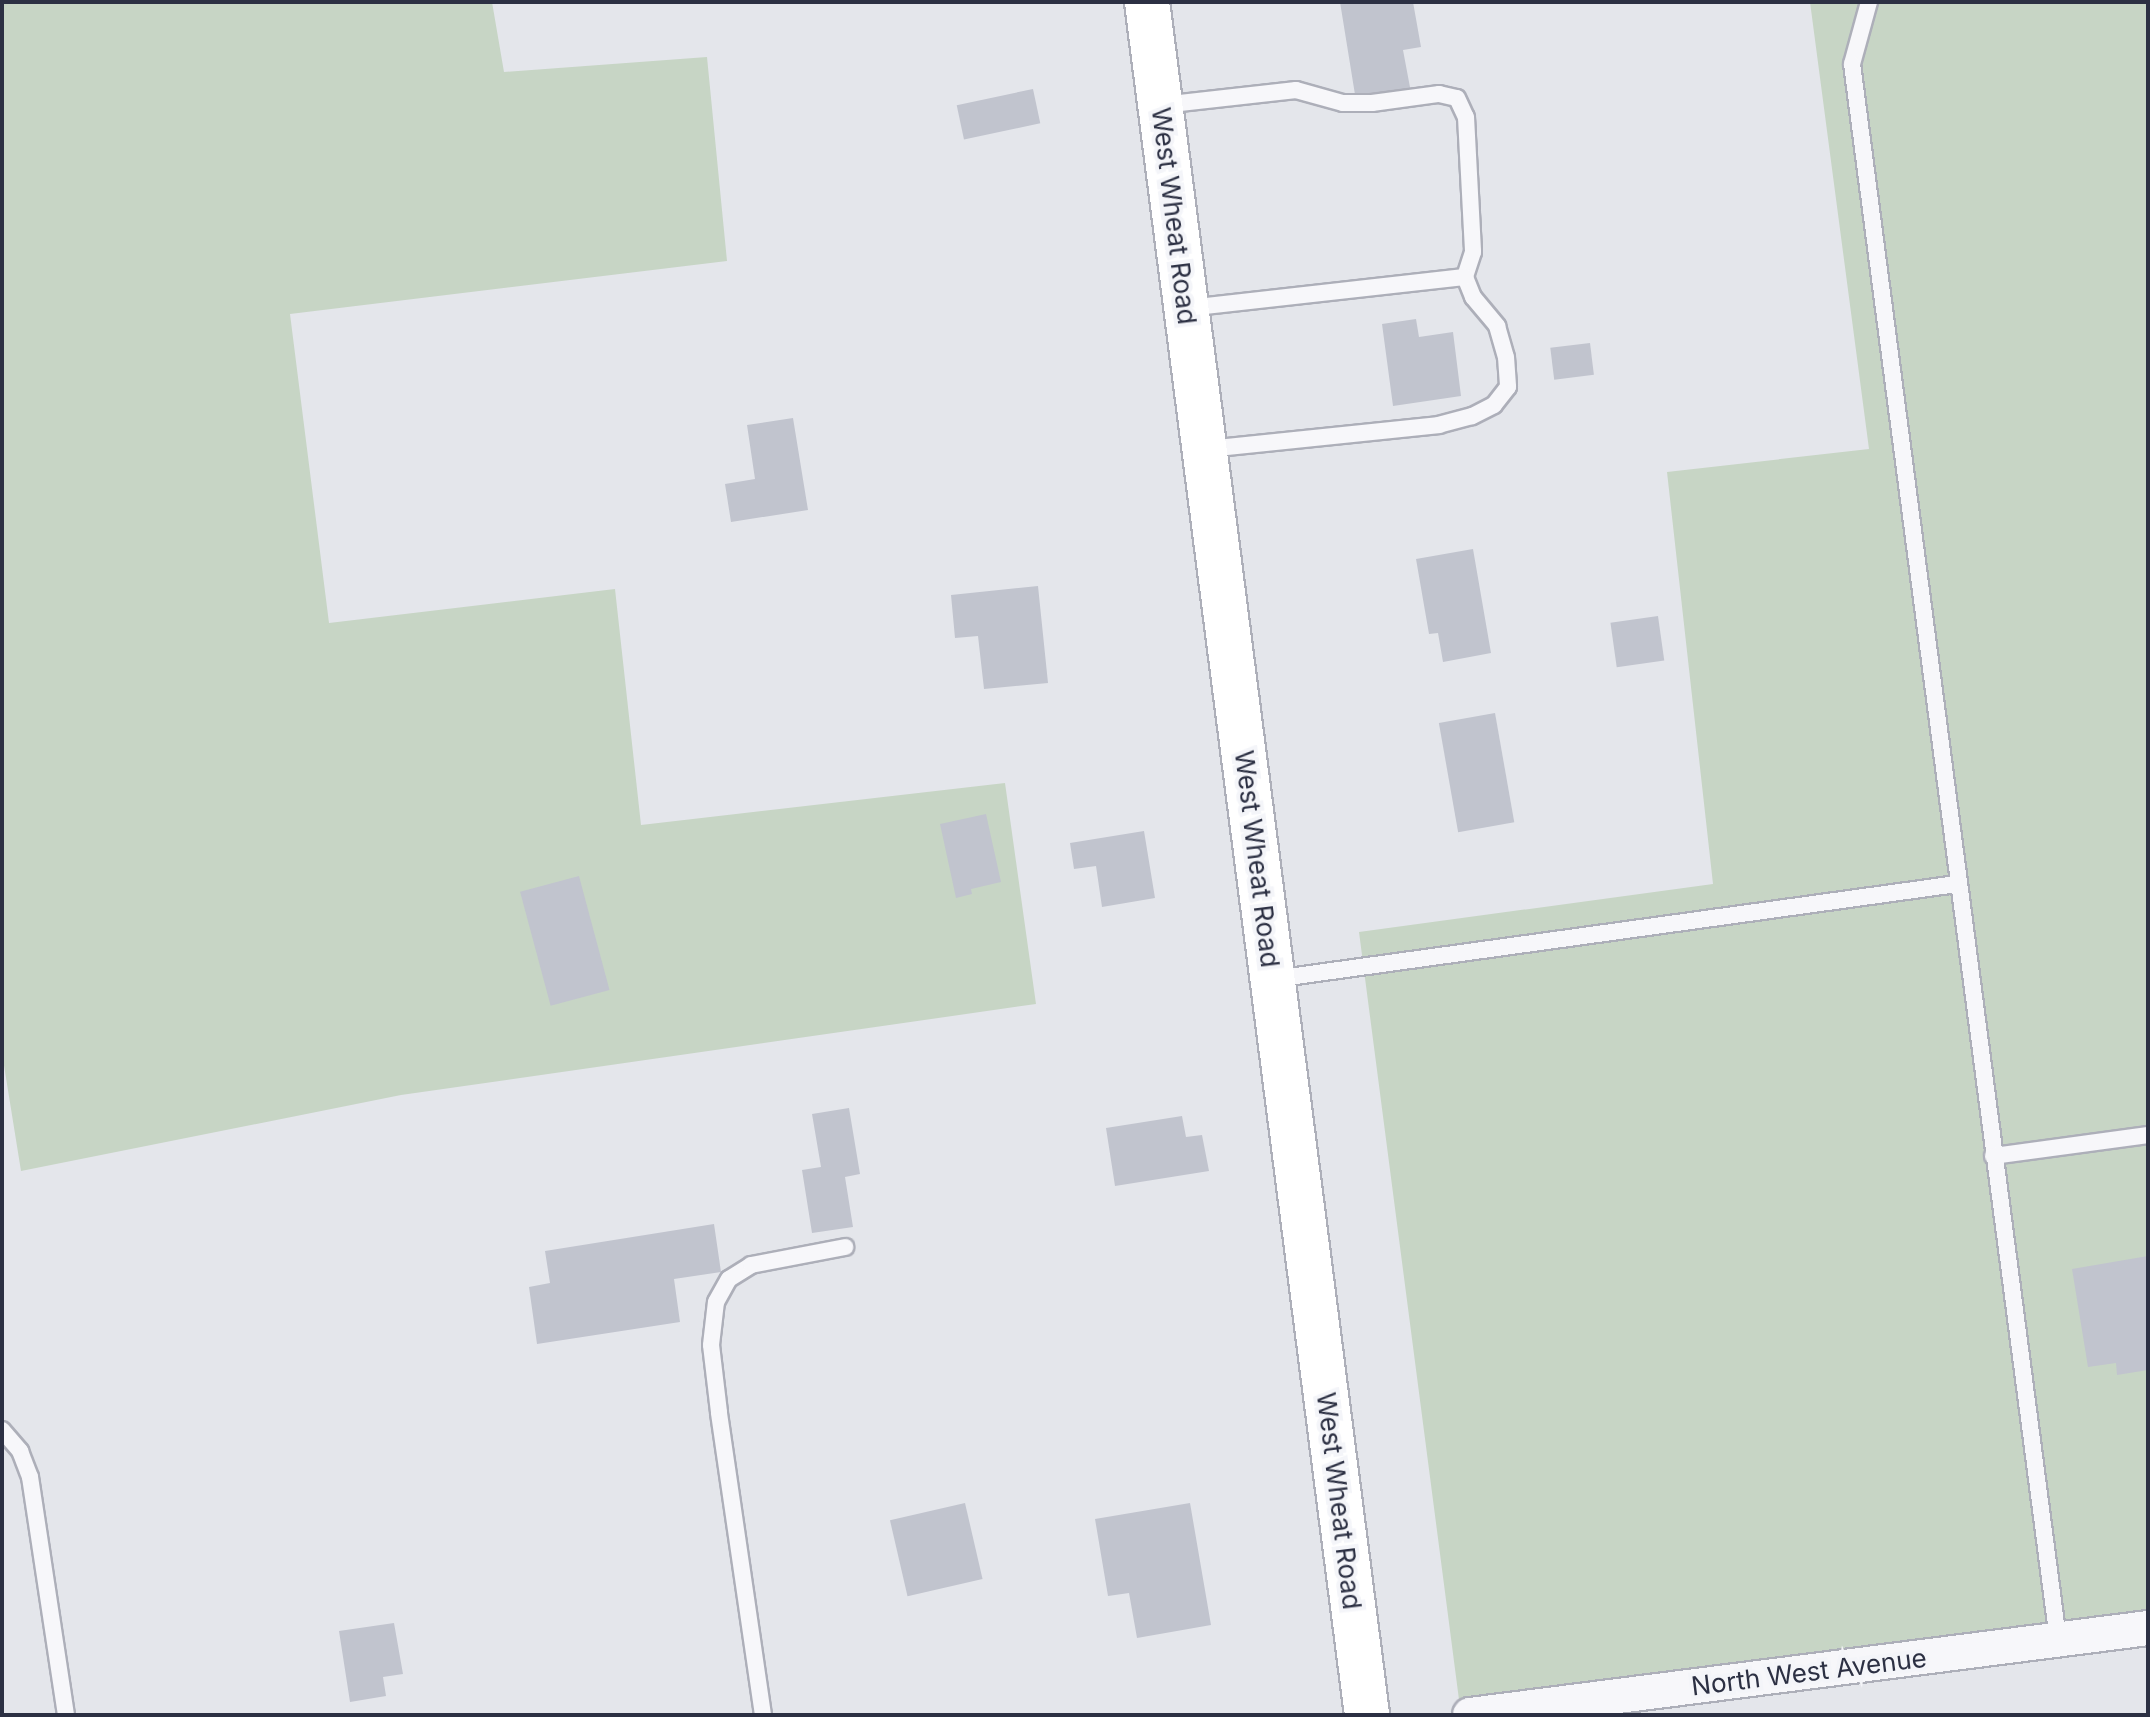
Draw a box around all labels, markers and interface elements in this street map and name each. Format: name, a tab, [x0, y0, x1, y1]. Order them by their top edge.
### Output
street label: West Wheat Road	[1145, 106, 1203, 326]
street label: West Wheat Road	[1228, 749, 1286, 969]
street label: West Wheat Road	[1310, 1391, 1368, 1611]
street label: North West Avenue	[1690, 1642, 1928, 1702]

